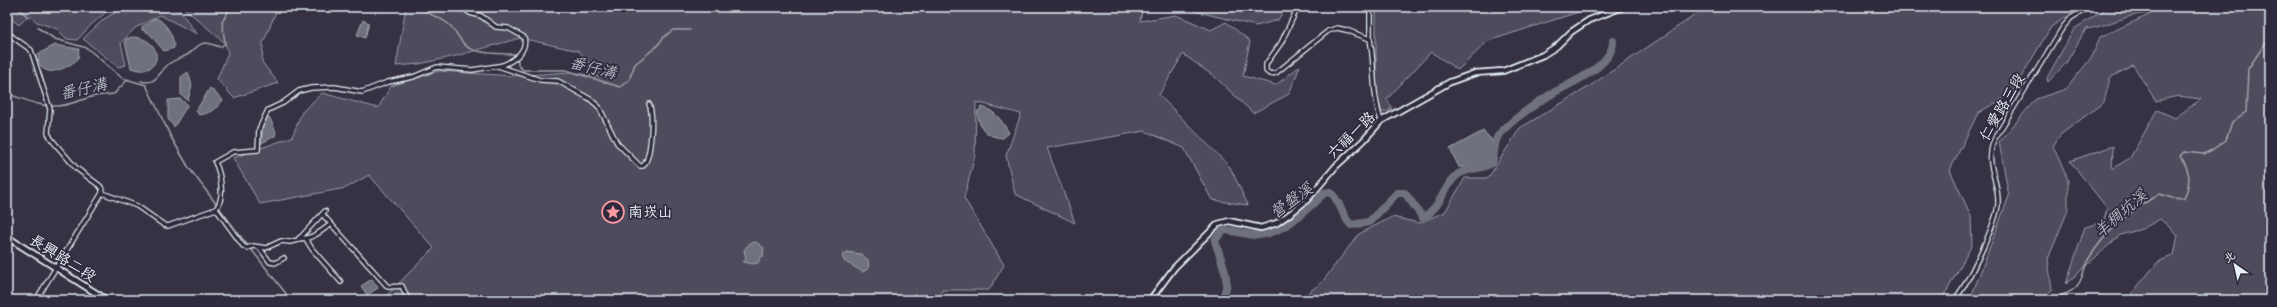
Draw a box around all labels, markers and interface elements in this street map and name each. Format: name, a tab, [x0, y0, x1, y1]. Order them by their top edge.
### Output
water label: 番仔溝	[566, 48, 622, 88]
street label: 仁愛路三段	[1972, 68, 2032, 146]
water label: 番仔溝	[56, 69, 112, 108]
street label: 六福一路	[1320, 105, 1382, 165]
water label: 營盤溪	[1263, 174, 1320, 226]
water label: 羊稠坑溪	[2087, 181, 2155, 245]
place icon: 南崁山	[600, 199, 626, 225]
place label: 南崁山	[628, 199, 673, 225]
street label: 長興路二段	[24, 227, 102, 289]
north arrow	[2215, 245, 2255, 285]
text: 北	[2220, 246, 2240, 268]

